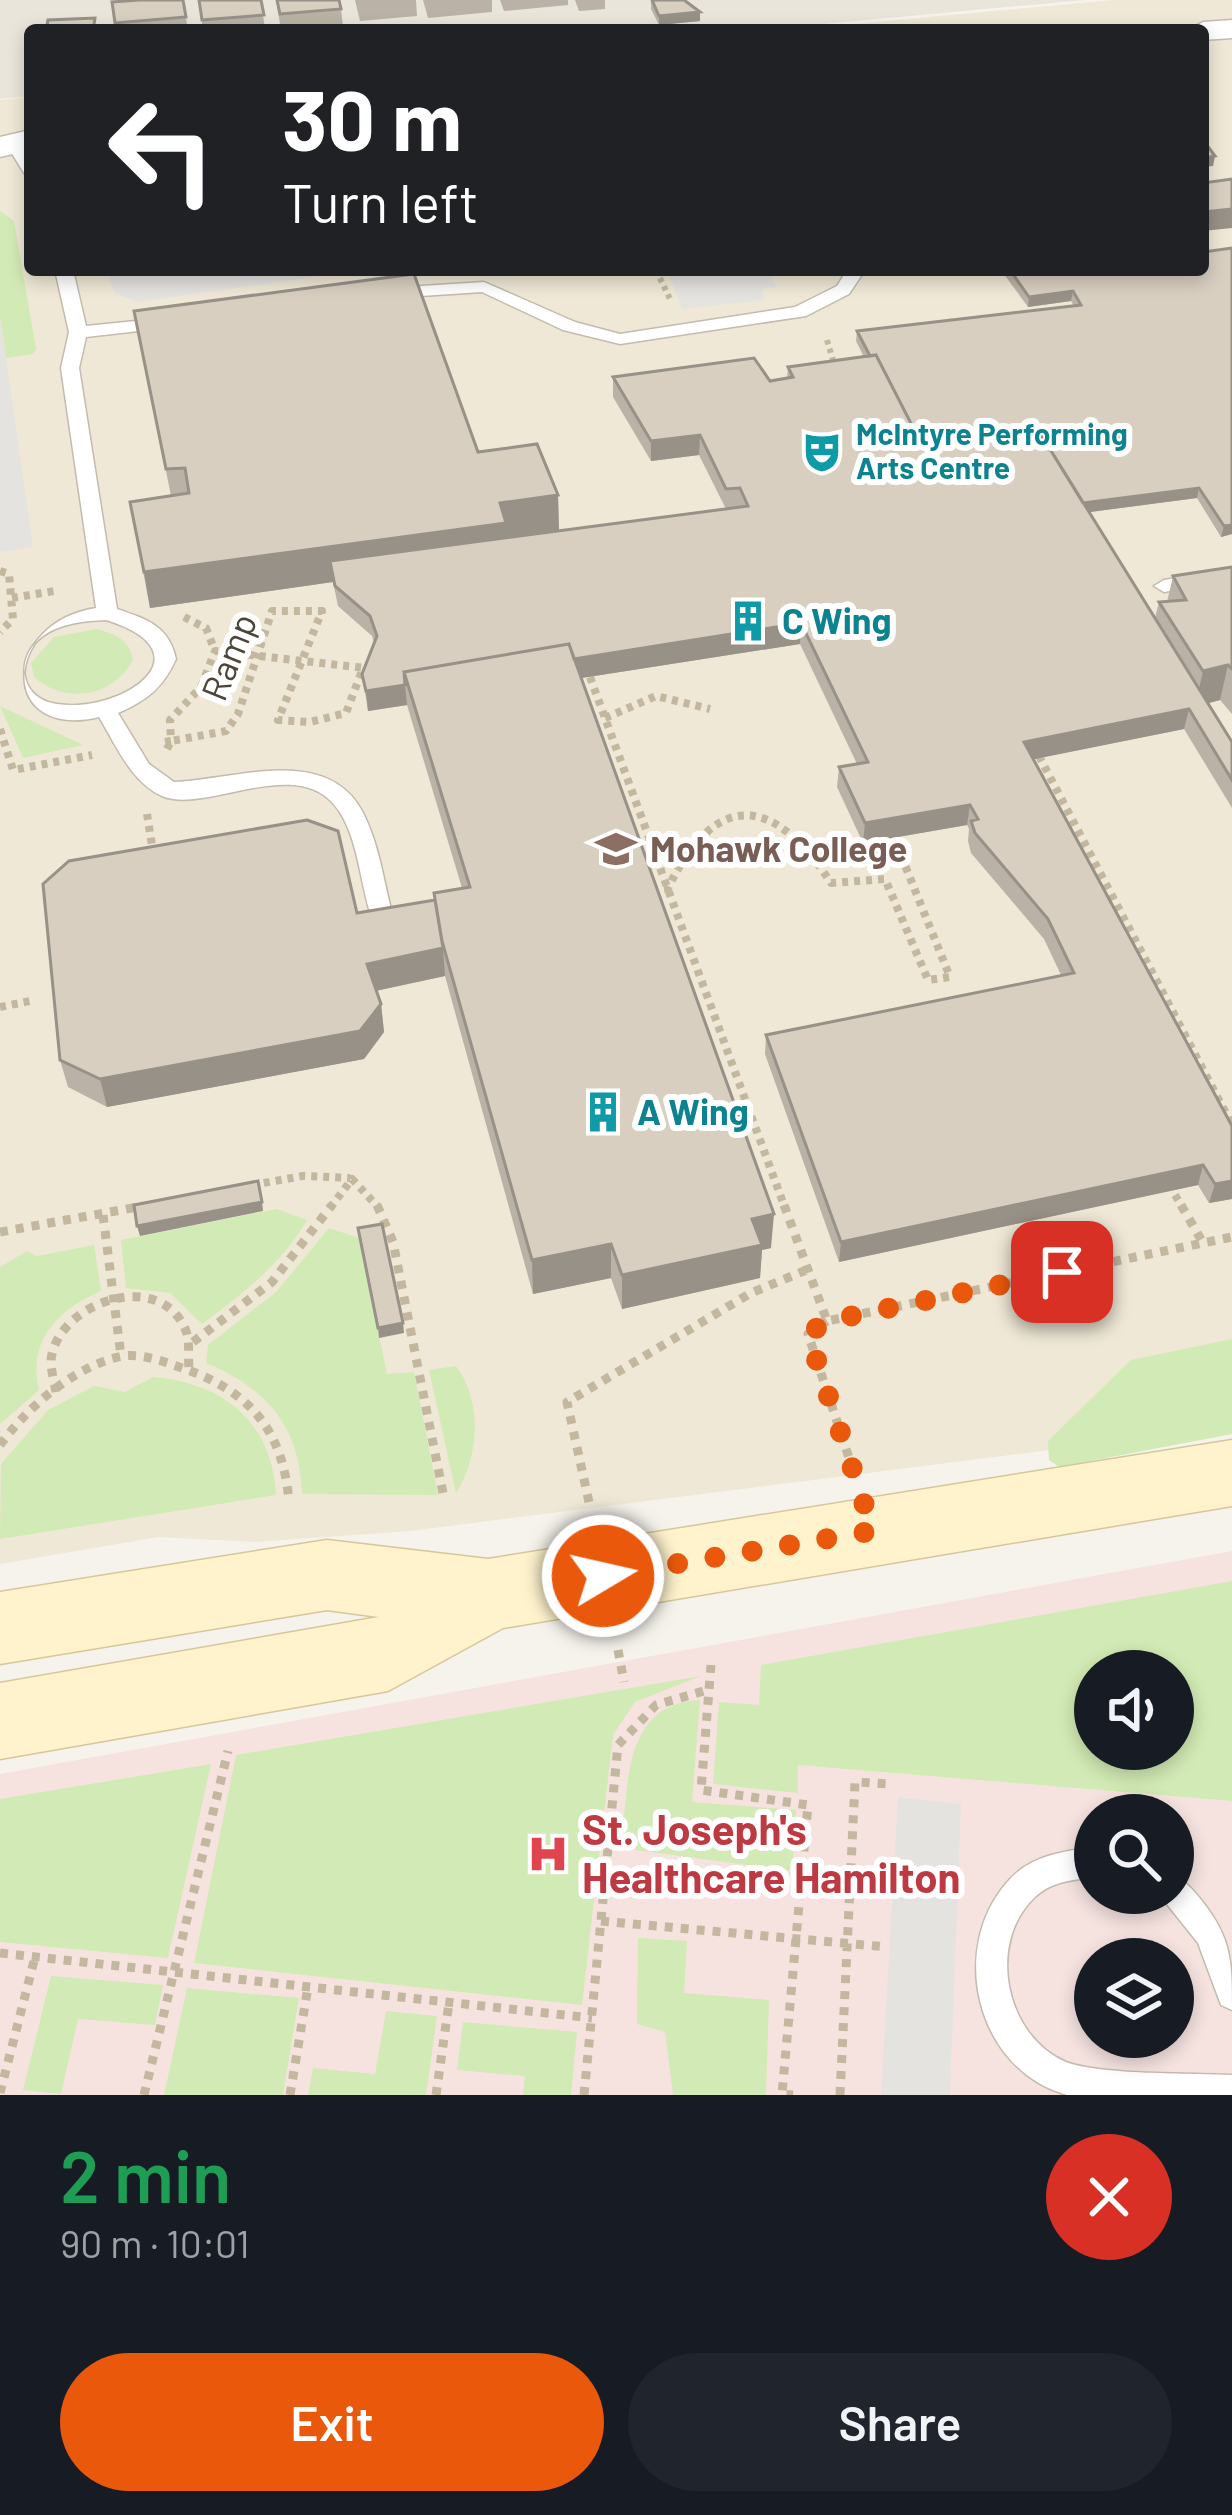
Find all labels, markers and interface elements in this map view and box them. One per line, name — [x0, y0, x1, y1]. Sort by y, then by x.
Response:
text: 30 m — [282, 67, 462, 168]
icon: left — [84, 72, 240, 228]
text: Turn left — [282, 169, 479, 234]
place label: McIntyre Performing Arts Centre — [856, 415, 1128, 485]
theatre icon: McIntyre Performing Arts Centre — [799, 429, 845, 475]
building icon: C Wing — [725, 598, 771, 644]
place label: C Wing — [782, 598, 892, 641]
street label: Ramp — [191, 607, 264, 706]
school or university icon: Mohawk College — [593, 826, 639, 872]
place label: Mohawk College — [650, 826, 907, 869]
building icon: A Wing — [580, 1089, 626, 1135]
place label: A Wing — [637, 1089, 749, 1132]
pin — [1011, 1221, 1113, 1323]
icon: arrive — [1029, 1239, 1095, 1305]
position arrow — [540, 1513, 666, 1639]
map controls — [1074, 1650, 1194, 2058]
button: sound — [1074, 1650, 1194, 1770]
button: search — [1074, 1794, 1194, 1914]
place label: St. Joseph's Healthcare Hamilton — [582, 1803, 961, 1901]
hospital icon: St. Joseph's Healthcare Hamilton — [525, 1831, 571, 1877]
button: layers — [1074, 1938, 1194, 2058]
text: 2 min — [60, 2131, 231, 2217]
button: close — [1046, 2134, 1172, 2260]
text: 90 m · 10:01 — [60, 2219, 250, 2266]
button: Exit — [60, 2353, 604, 2491]
button: Share — [628, 2353, 1172, 2491]

